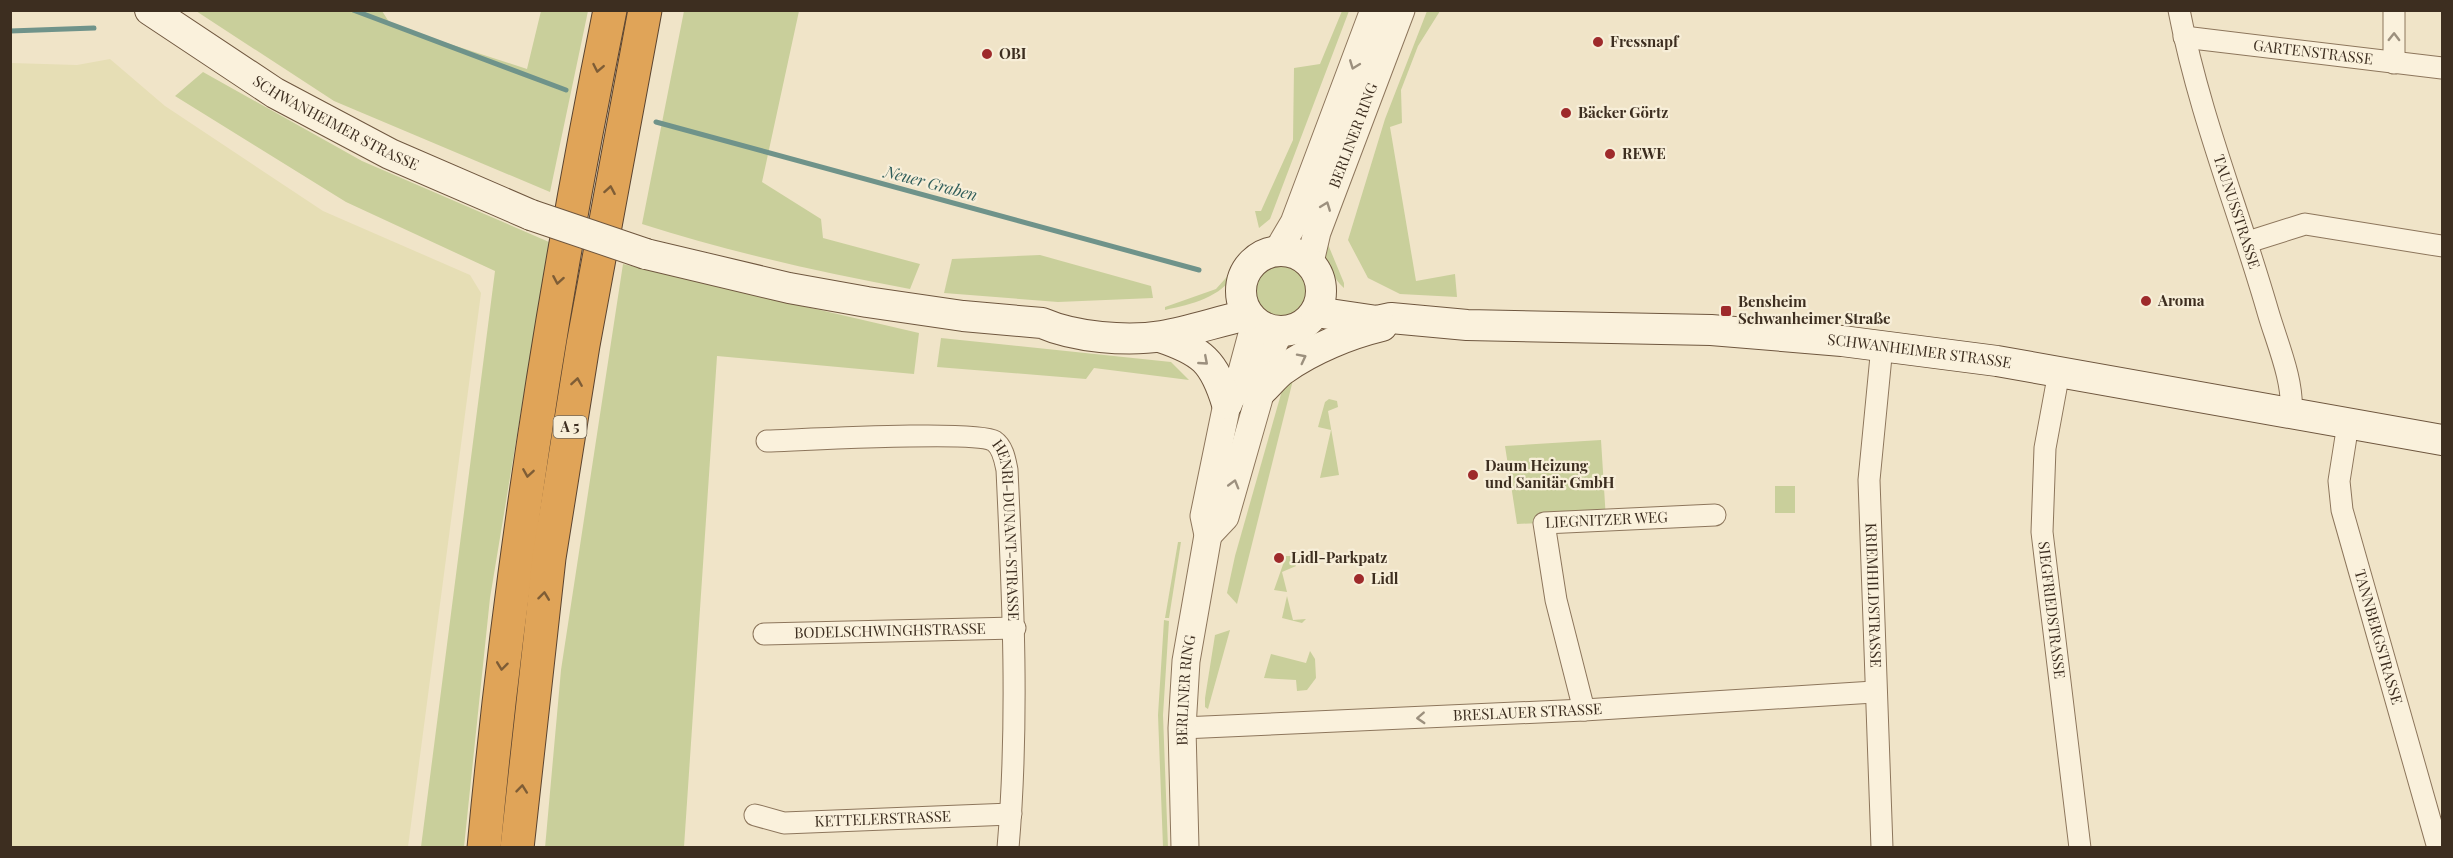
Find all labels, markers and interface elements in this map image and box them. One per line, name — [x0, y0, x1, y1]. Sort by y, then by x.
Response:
place label: Fressnapf — [1610, 31, 1680, 51]
one-way arrow — [2388, 32, 2400, 41]
street label: GARTENSTRASSE — [2252, 34, 2374, 69]
marker: Fressnapf — [1591, 35, 1605, 49]
place label: OBI — [999, 43, 1027, 63]
marker: OBI — [980, 47, 994, 61]
one-way arrow — [1348, 59, 1361, 70]
one-way arrow — [592, 63, 605, 73]
street label: SCHWANHEIMER STRASSE — [249, 70, 422, 174]
street label: BERLINER RING — [1324, 79, 1382, 191]
place label: Bäcker Görtz — [1578, 102, 1668, 122]
marker: Bäcker Görtz — [1559, 106, 1573, 120]
place label: REWE — [1622, 143, 1666, 163]
marker: REWE — [1603, 147, 1617, 161]
street label: TAUNUSSTRASSE — [2209, 152, 2265, 271]
water label: Neuer Graben — [880, 160, 980, 205]
one-way arrow — [603, 185, 616, 195]
one-way arrow — [1319, 201, 1332, 212]
one-way arrow — [552, 275, 565, 285]
place label: Aroma — [2157, 290, 2205, 310]
place label: Bensheim Schwanheimer Straße — [1738, 291, 1891, 328]
marker: Aroma — [2139, 294, 2153, 308]
marker: Bensheim Schwanheimer Straße — [1719, 304, 1733, 318]
street label: SCHWANHEIMER STRASSE — [1827, 329, 2013, 372]
one-way arrow — [1197, 354, 1208, 365]
one-way arrow — [1296, 354, 1307, 365]
one-way arrow — [570, 377, 582, 387]
road number: A 5 — [554, 416, 586, 438]
street label: HENRI-DUNANT-STRASSE — [988, 435, 1024, 621]
place label: Daum Heizung und Sanitär GmbH — [1485, 455, 1615, 492]
one-way arrow — [522, 468, 534, 477]
marker: Daum Heizung und Sanitär GmbH — [1466, 468, 1480, 482]
one-way arrow — [1227, 479, 1239, 490]
street label: LIEGNITZER WEG — [1545, 506, 1669, 532]
street label: KRIEMHILDSTRASSE — [1862, 522, 1887, 668]
street label: SIEGFRIEDSTRASSE — [2034, 540, 2071, 680]
place label: Lidl-Parkpatz — [1291, 547, 1387, 567]
marker: Lidl-Parkpatz — [1272, 551, 1286, 565]
street label: TANNBERGSTRASSE — [2350, 567, 2408, 707]
place label: Lidl — [1371, 568, 1399, 588]
marker: Lidl — [1352, 572, 1366, 586]
one-way arrow — [537, 591, 550, 600]
street label: BODELSCHWINGHSTRASSE — [794, 618, 986, 642]
street label: BERLINER RING — [1171, 633, 1199, 746]
one-way arrow — [496, 661, 509, 671]
street label: BRESLAUER STRASSE — [1453, 698, 1603, 725]
one-way arrow — [1416, 711, 1425, 724]
one-way arrow — [515, 785, 528, 794]
street label: KETTELERSTRASSE — [814, 805, 951, 831]

